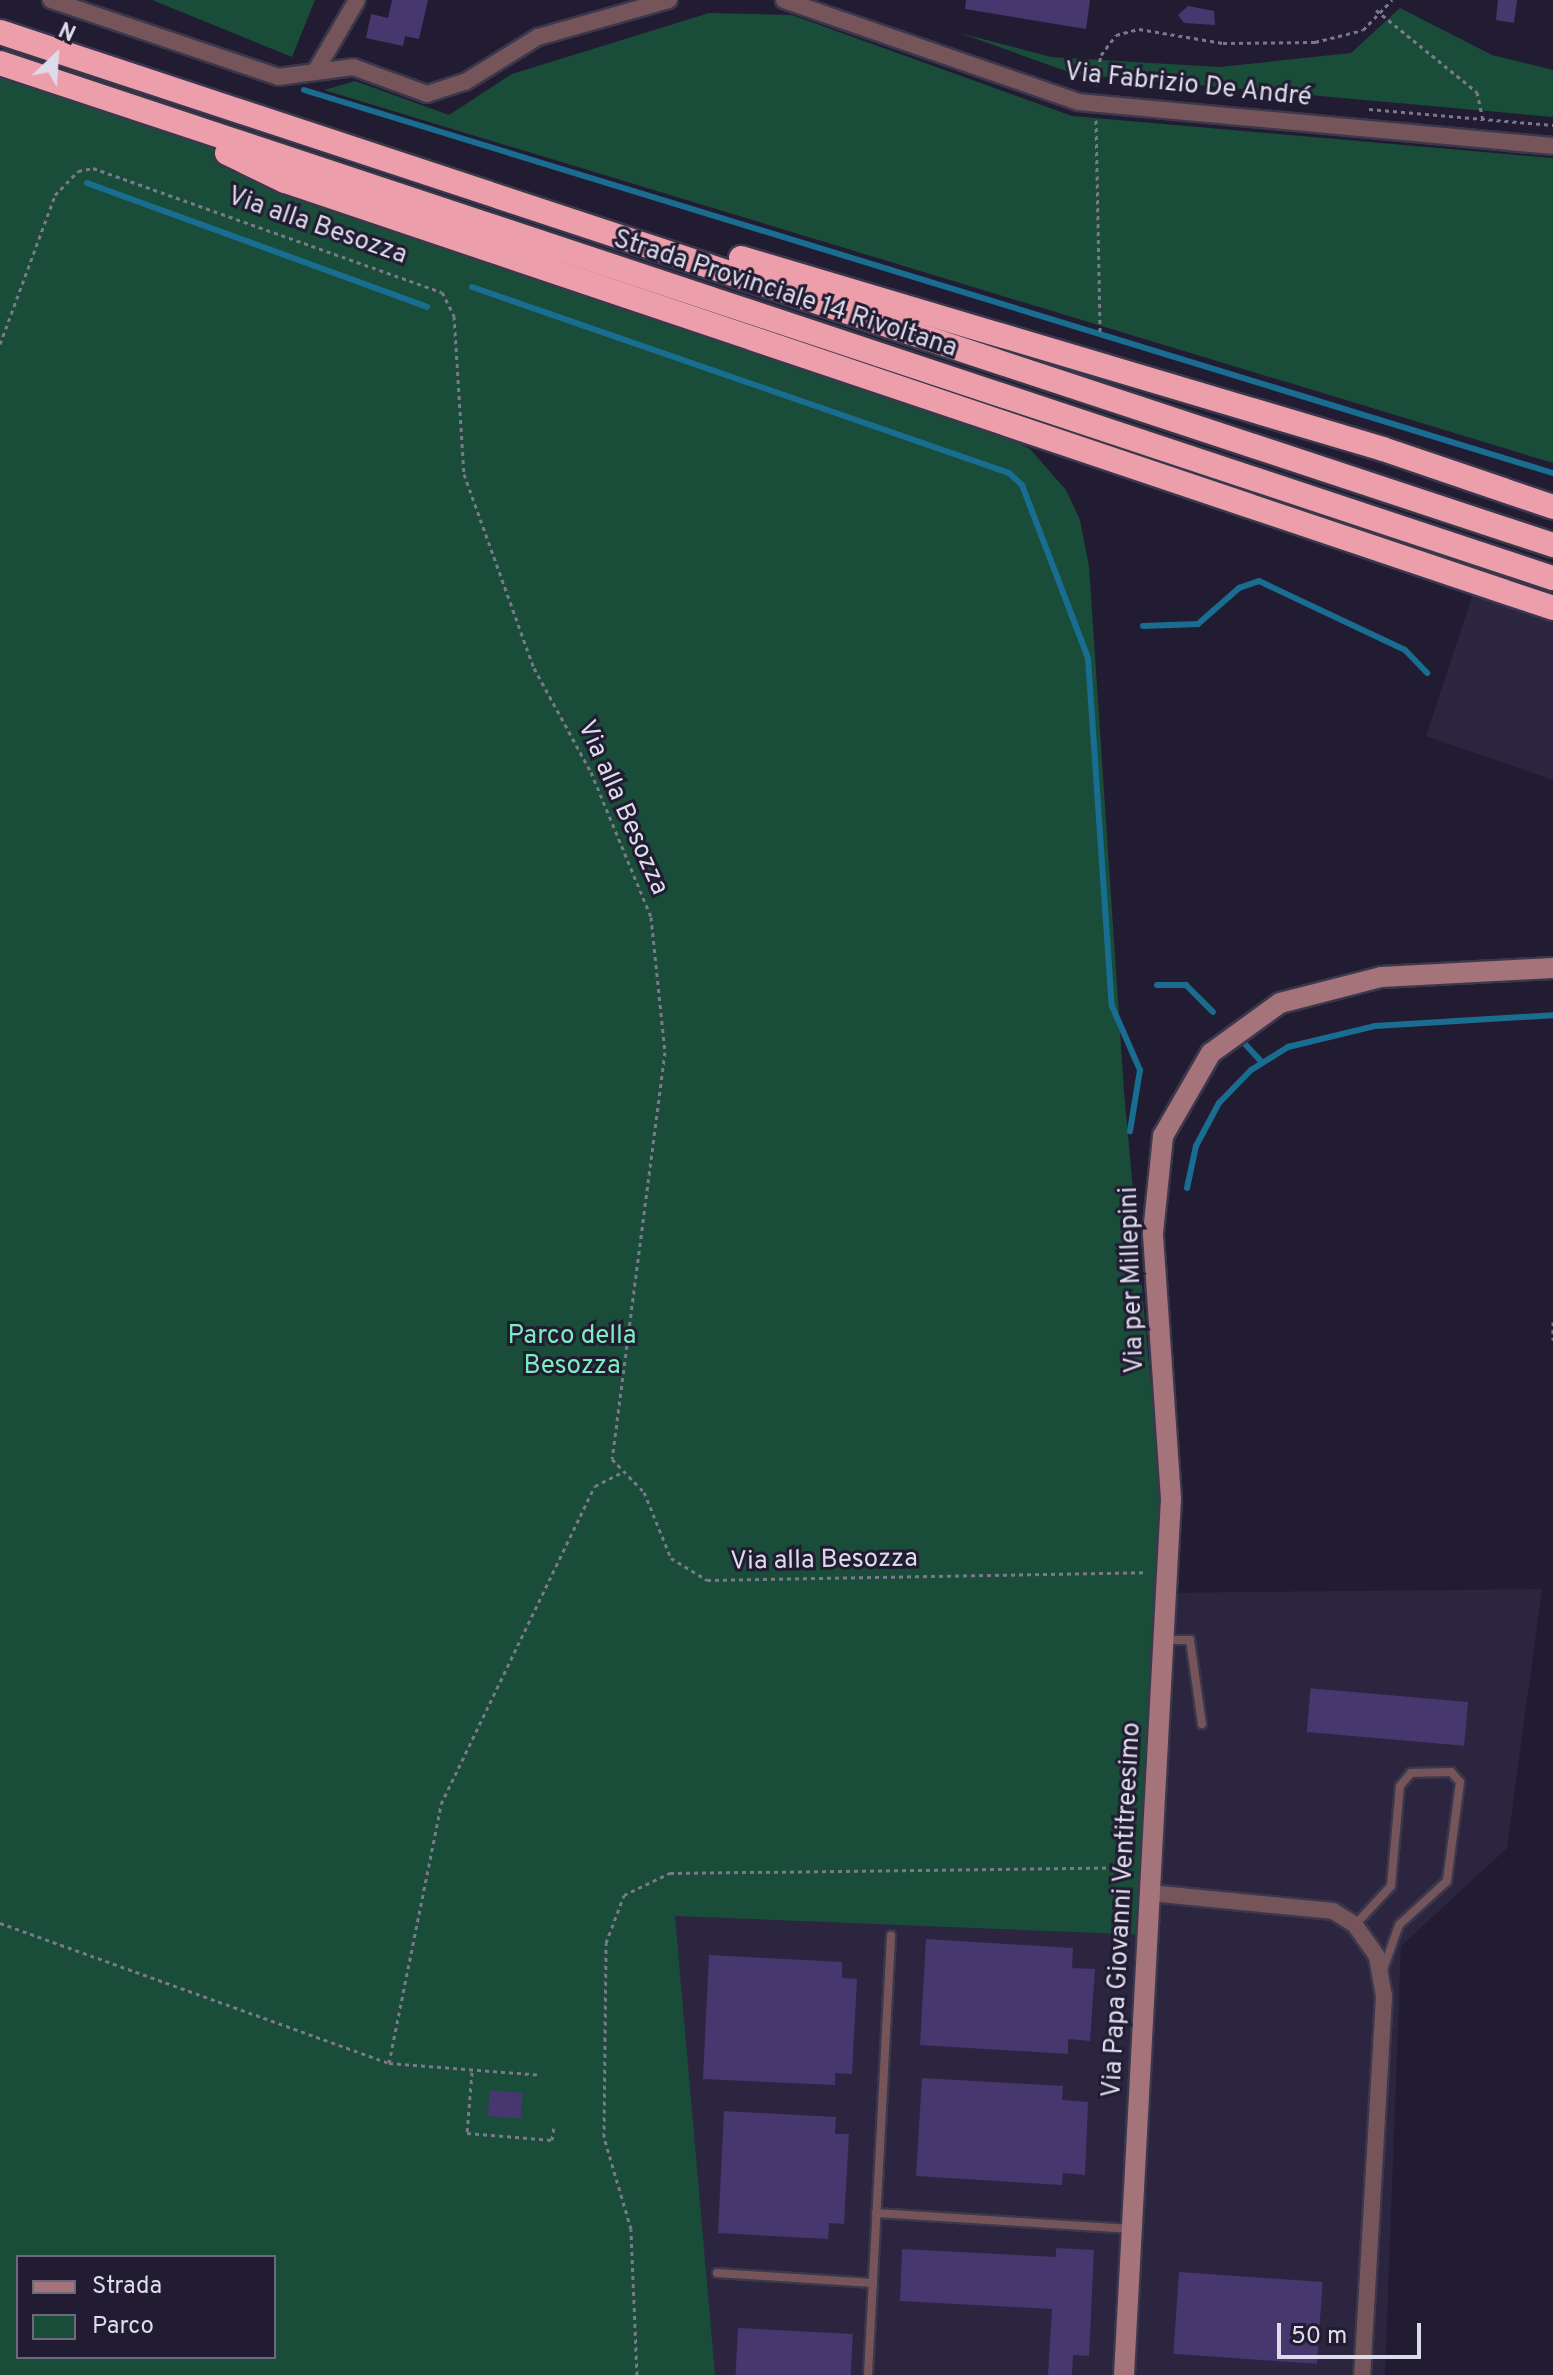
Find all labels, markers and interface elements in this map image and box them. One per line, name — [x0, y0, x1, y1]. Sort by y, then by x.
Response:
north arrow — [16, 16, 96, 96]
text: N — [53, 18, 79, 49]
street label: Via Fabrizio De André — [1062, 57, 1314, 115]
street label: Via alla Besozza — [223, 182, 411, 272]
street label: Strada Provinciale 14 Rivoltana — [609, 225, 961, 365]
street label: Via alla Besozza — [570, 716, 674, 900]
street label: Via per Millepini — [1114, 1186, 1152, 1374]
park label: Parco della Besozza — [507, 1321, 637, 1382]
street label: Via alla Besozza — [730, 1544, 918, 1578]
street label: Via Papa Giovanni Ventitreesimo — [1098, 1721, 1148, 2099]
legend — [16, 2255, 276, 2359]
text: Strada — [92, 2272, 162, 2302]
scale bar — [1281, 2307, 1425, 2357]
text: Parco — [92, 2312, 154, 2342]
text: 50 m — [1291, 2322, 1347, 2352]

